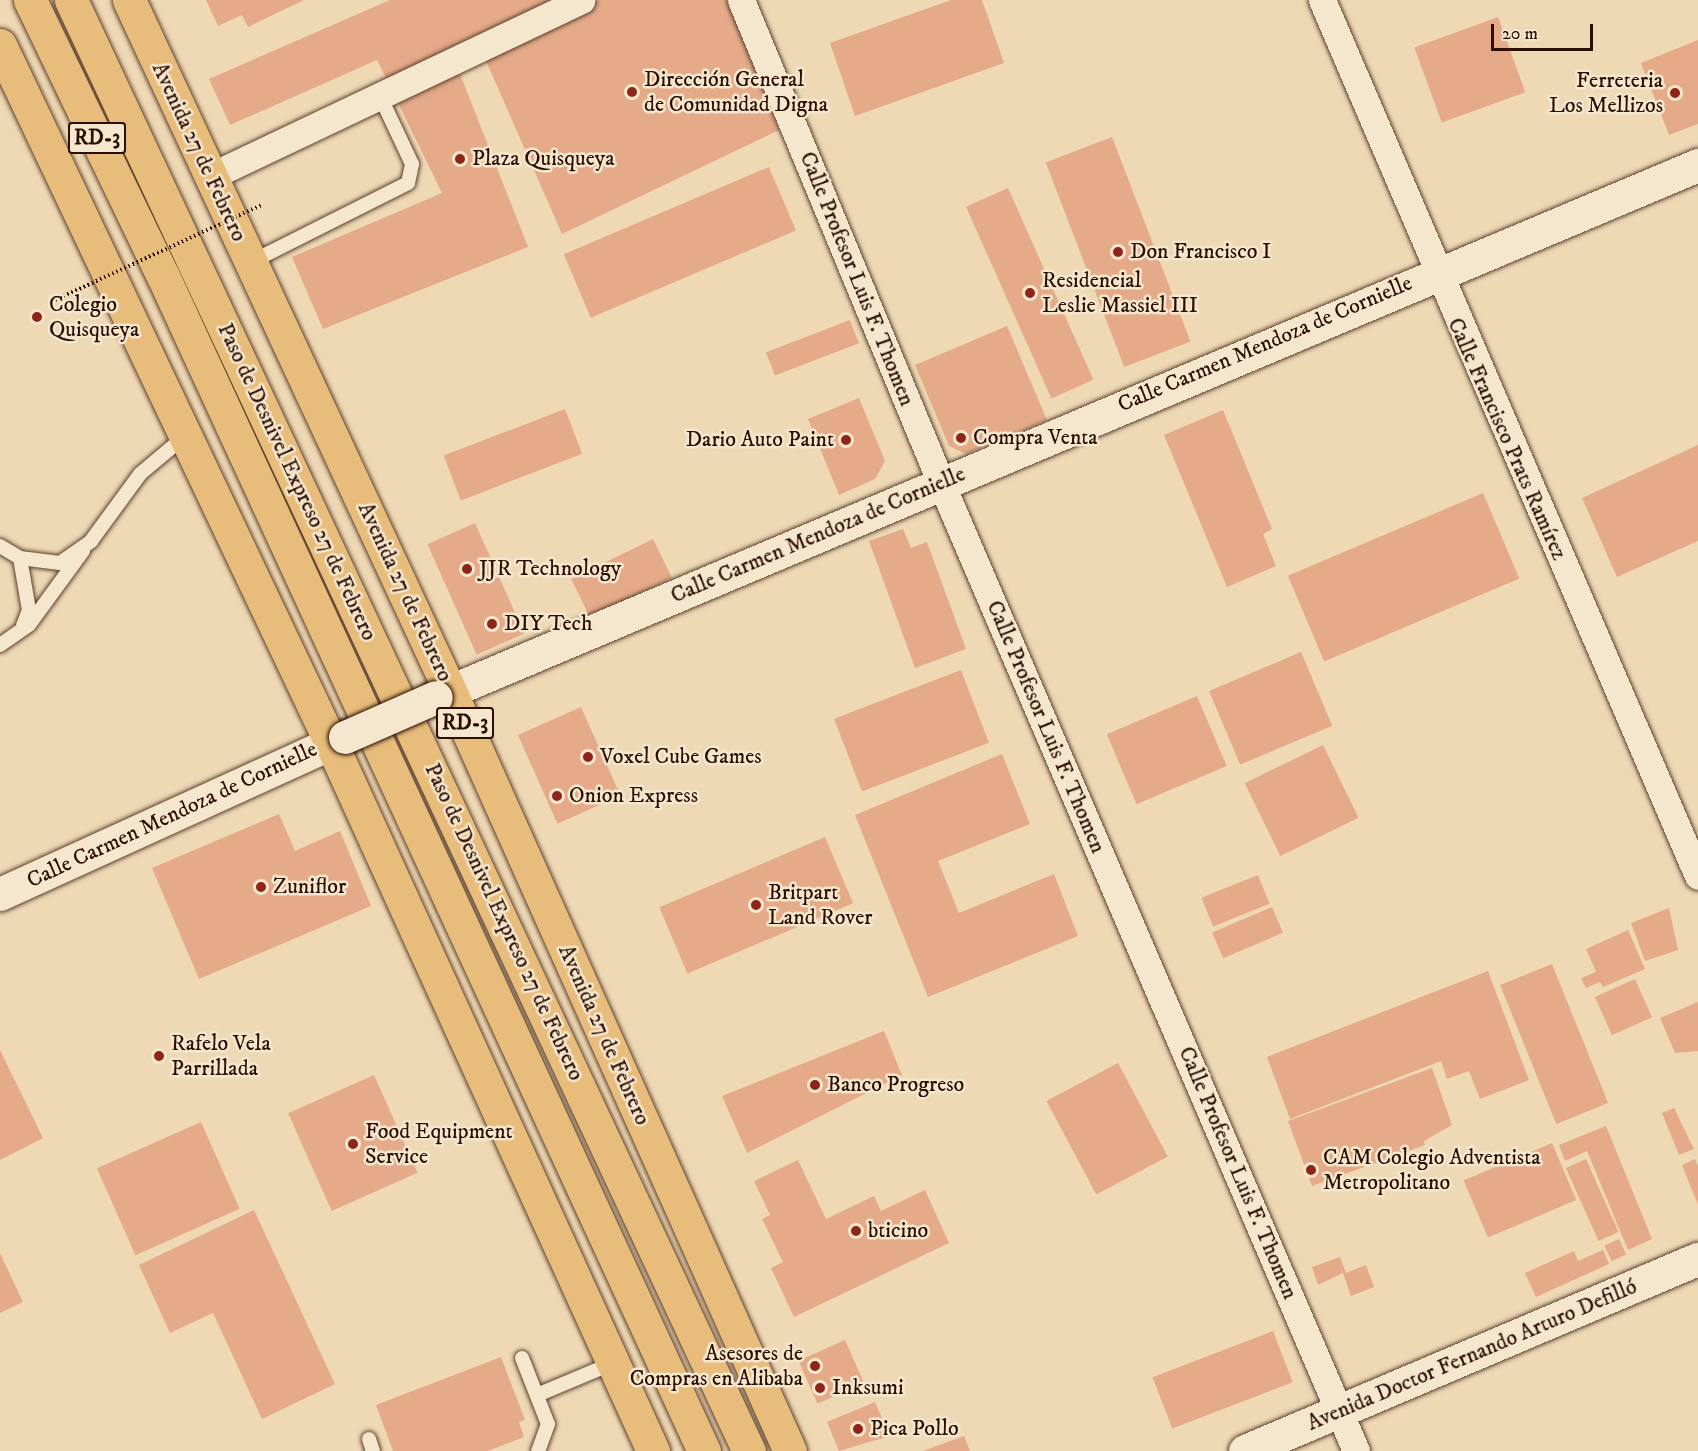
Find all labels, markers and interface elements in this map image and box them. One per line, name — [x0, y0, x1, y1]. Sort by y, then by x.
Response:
scale bar — [1494, 12, 1596, 50]
text: 20 m — [1502, 23, 1538, 45]
street label: Avenida 27 de Febrero — [146, 58, 252, 246]
place label: Dirección General de Comunidad Digna — [644, 66, 828, 118]
place label: Ferreteria Los Mellizos — [1549, 67, 1663, 118]
marker: Dirección General de Comunidad Digna — [625, 85, 639, 99]
marker: Ferreteria Los Mellizos — [1668, 86, 1682, 100]
road number: RD-3 — [67, 120, 127, 156]
place label: Plaza Quisqueya — [472, 146, 615, 172]
street label: Calle Profesor Luis F. Thomen — [794, 148, 920, 410]
marker: Plaza Quisqueya — [453, 152, 467, 166]
place label: Don Francisco I — [1130, 239, 1271, 265]
marker: Don Francisco I — [1111, 245, 1125, 259]
place label: Residencial Leslie Massiel III — [1042, 267, 1198, 318]
street label: Calle Carmen Mendoza de Cornielle — [1114, 270, 1416, 418]
marker: Residencial Leslie Massiel III — [1023, 286, 1037, 300]
place label: Colegio Quisqueya — [49, 291, 139, 342]
marker: Colegio Quisqueya — [30, 310, 44, 324]
street label: Calle Francisco Prats Ramírez — [1442, 314, 1572, 564]
street label: Paso de Desnivel Expreso 27 de Febrero — [212, 319, 382, 645]
place label: Compra Venta — [973, 425, 1098, 451]
place label: Dario Auto Paint — [686, 427, 834, 453]
marker: Compra Venta — [954, 431, 968, 445]
marker: Dario Auto Paint — [839, 433, 853, 447]
street label: Calle Carmen Mendoza de Cornielle — [667, 461, 969, 609]
street label: Avenida 27 de Febrero — [352, 498, 458, 686]
place label: JJR Technology — [479, 556, 621, 582]
marker: JJR Technology — [460, 562, 474, 576]
street label: Calle Profesor Luis F. Thomen — [981, 597, 1111, 857]
place label: DIY Tech — [504, 611, 593, 637]
marker: DIY Tech — [485, 617, 499, 631]
road number: RD-3 — [435, 705, 495, 741]
street label: Calle Carmen Mendoza de Cornielle — [23, 736, 321, 894]
place label: Voxel Cube Games — [600, 744, 762, 770]
marker: Voxel Cube Games — [581, 750, 595, 764]
street label: Paso de Desnivel Expreso 27 de Febrero — [419, 759, 589, 1085]
place label: Onion Express — [569, 783, 698, 809]
marker: Onion Express — [550, 789, 564, 803]
place label: Zuniflor — [273, 874, 346, 900]
place label: Britpart Land Rover — [768, 879, 872, 930]
marker: Zuniflor — [254, 880, 268, 894]
marker: Britpart Land Rover — [749, 898, 763, 912]
street label: Avenida 27 de Febrero — [552, 941, 656, 1129]
place label: Rafelo Vela Parrillada — [171, 1030, 271, 1082]
street label: Calle Profesor Luis F. Thomen — [1173, 1043, 1303, 1303]
marker: Rafelo Vela Parrillada — [152, 1049, 166, 1063]
place label: Banco Progreso — [827, 1072, 964, 1098]
marker: Banco Progreso — [808, 1078, 822, 1092]
place label: Food Equipment Service — [365, 1118, 513, 1170]
marker: Food Equipment Service — [346, 1137, 360, 1151]
place label: CAM Colegio Adventista Metropolitano — [1323, 1144, 1541, 1196]
marker: CAM Colegio Adventista Metropolitano — [1304, 1163, 1318, 1177]
place label: bticino — [868, 1218, 928, 1244]
marker: bticino — [849, 1224, 863, 1238]
street label: Avenida Doctor Fernando Arturo Defilló — [1303, 1273, 1641, 1437]
place label: Asesores de Compras en Alibaba — [630, 1340, 803, 1392]
marker: Asesores de Compras en Alibaba — [808, 1359, 822, 1373]
place label: Inksumi — [832, 1375, 904, 1401]
marker: Inksumi — [813, 1381, 827, 1395]
place label: Pica Pollo — [870, 1416, 959, 1442]
marker: Pica Pollo — [851, 1422, 865, 1436]

